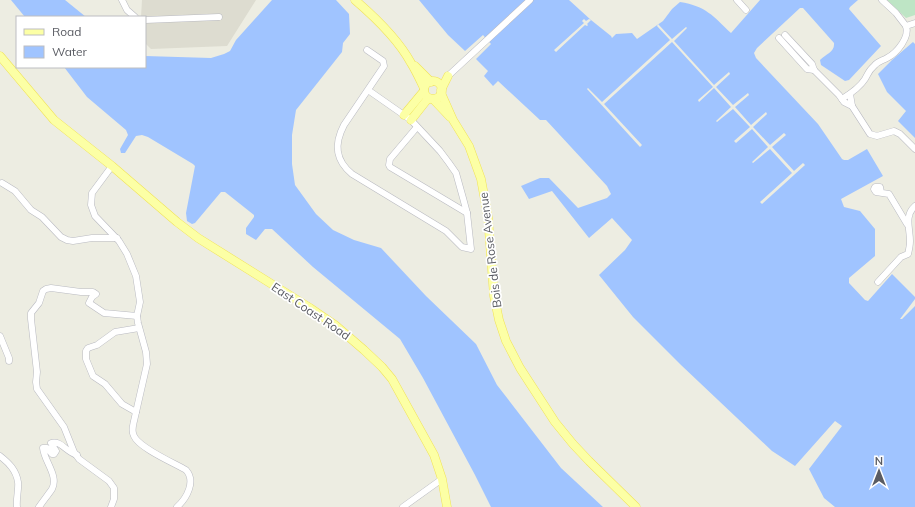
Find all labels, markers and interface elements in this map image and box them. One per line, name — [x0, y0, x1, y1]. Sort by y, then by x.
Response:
legend — [16, 16, 146, 68]
text: Road — [52, 24, 81, 39]
text: Water — [52, 44, 88, 59]
street label: Bois de Rose Avenue — [475, 191, 505, 309]
street label: East Coast Road — [269, 279, 353, 343]
north arrow — [859, 451, 899, 491]
text: N — [875, 454, 883, 468]

